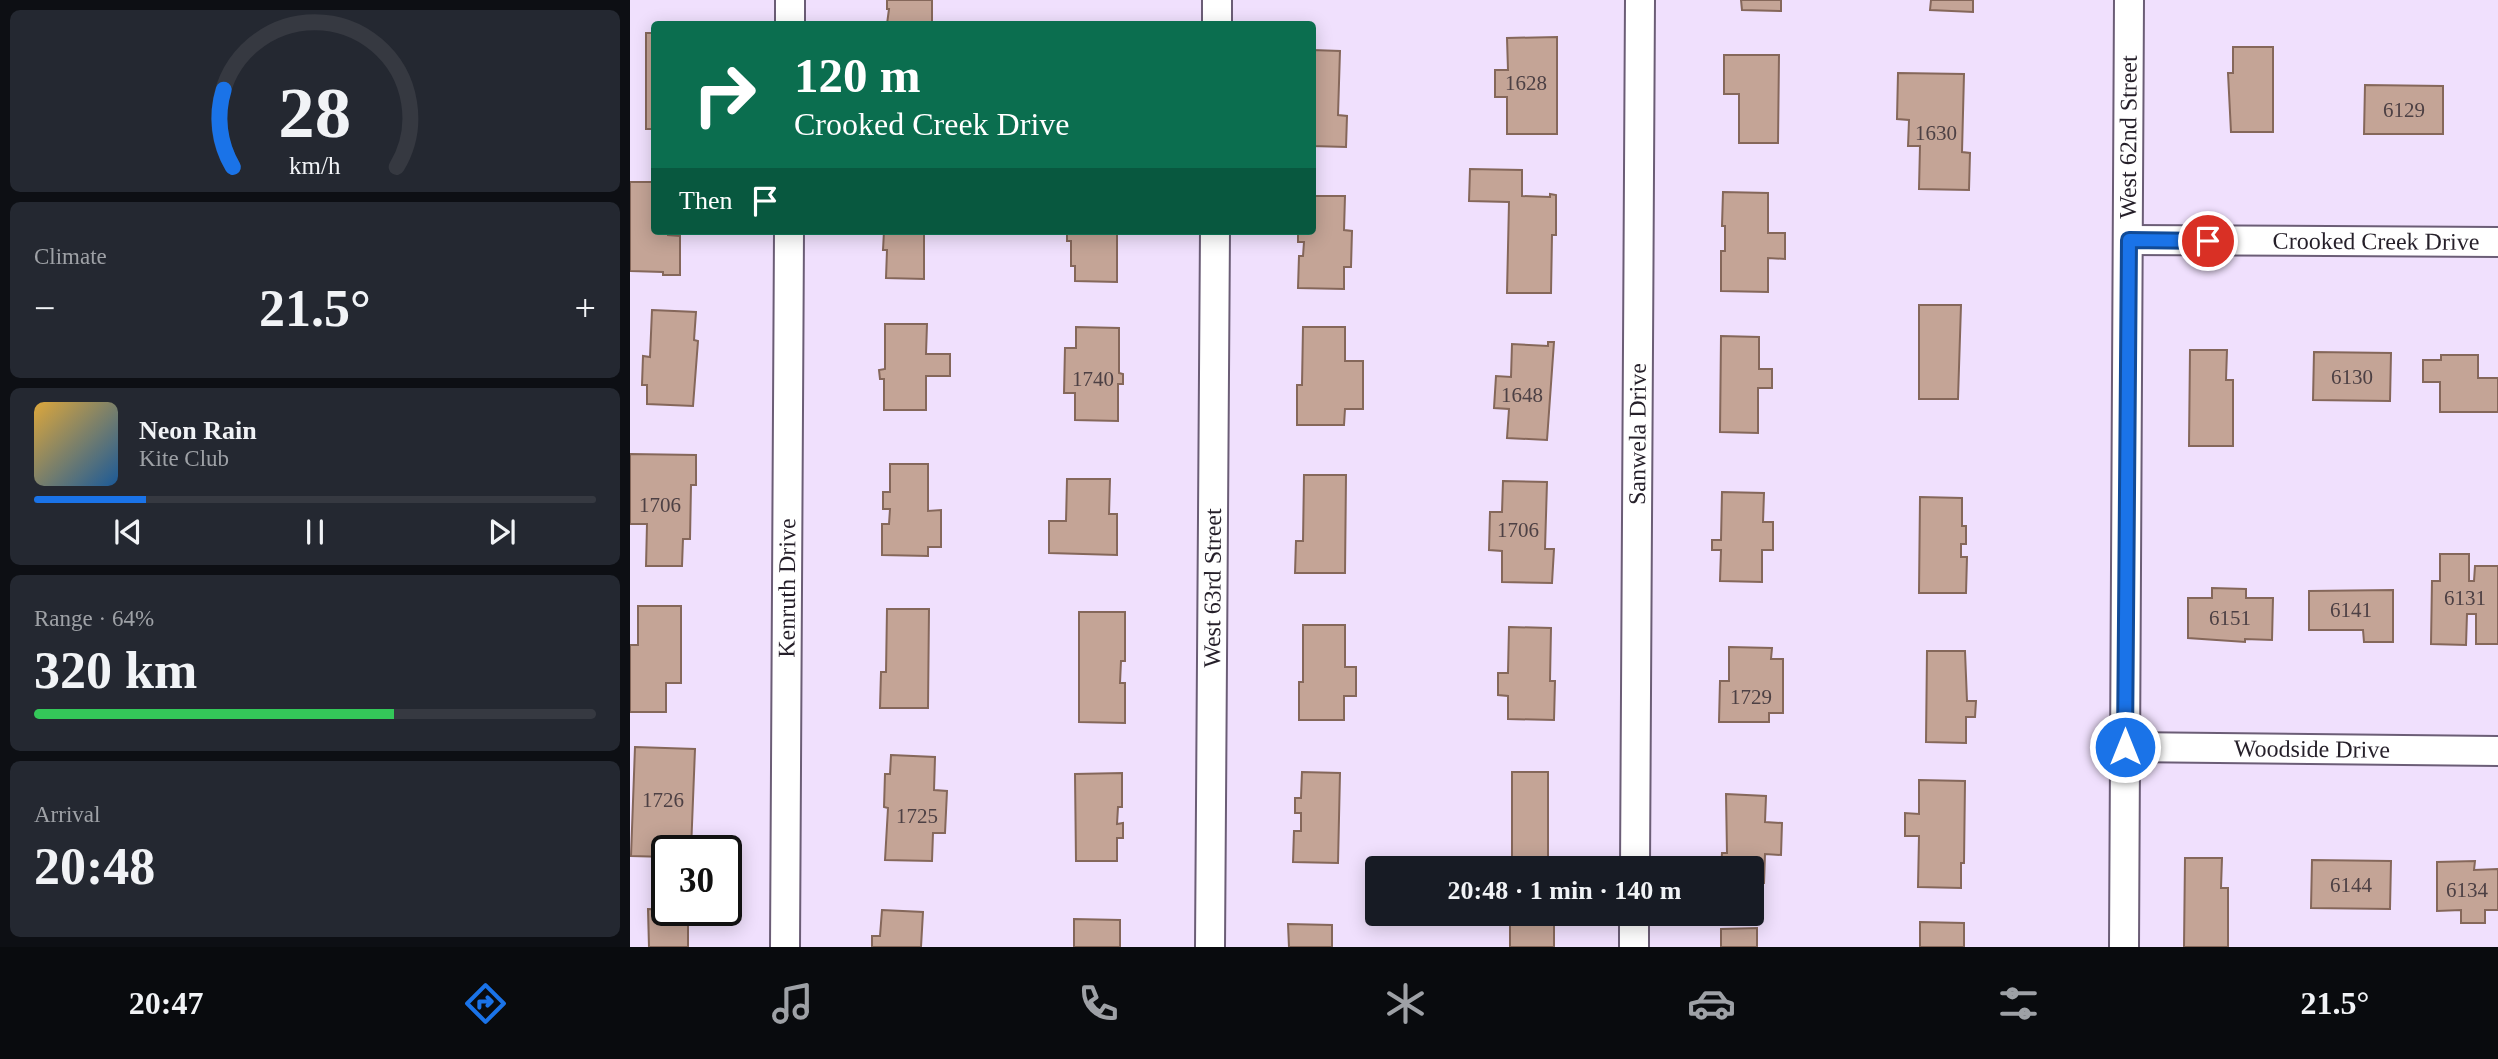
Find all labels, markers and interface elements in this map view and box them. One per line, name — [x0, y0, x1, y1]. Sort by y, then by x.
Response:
text: 120 m — [794, 48, 921, 103]
icon: right — [679, 49, 770, 140]
street label: West 62nd Street — [2115, 55, 2142, 219]
house number: 1628 — [1505, 71, 1547, 95]
text: 28 — [279, 72, 351, 153]
house number: 6129 — [2383, 98, 2425, 122]
text: Crooked Creek Drive — [794, 106, 1069, 142]
house number: 1630 — [1915, 121, 1957, 145]
text: km/h — [289, 152, 341, 179]
icon: arrive — [746, 182, 784, 220]
text: Then — [679, 186, 732, 215]
pin — [2178, 211, 2238, 271]
icon: arrive — [2189, 222, 2227, 260]
street label: Crooked Creek Drive — [2273, 228, 2479, 255]
text: Climate — [34, 244, 107, 269]
text: 21.5° — [259, 280, 371, 337]
text: − — [34, 287, 55, 329]
text: + — [575, 287, 596, 329]
street label: Sanwela Drive — [1624, 363, 1651, 505]
house number: 6130 — [2331, 365, 2373, 389]
house number: 1740 — [1072, 367, 1114, 391]
house number: 1648 — [1501, 383, 1543, 407]
text: Neon Rain — [139, 416, 257, 445]
text: Kite Club — [139, 446, 229, 471]
house number: 1706 — [639, 493, 681, 517]
street label: West 63rd Street — [1199, 508, 1226, 668]
icon: previous — [109, 513, 147, 551]
icon: pause — [296, 513, 334, 551]
icon: next — [483, 513, 521, 551]
street label: Kenruth Drive — [774, 518, 800, 658]
house number: 1706 — [1497, 518, 1539, 542]
house number: 6131 — [2444, 586, 2486, 610]
house number: 6141 — [2330, 598, 2372, 622]
text: Range · 64% — [34, 606, 154, 631]
house number: 6151 — [2209, 606, 2251, 630]
text: 320 km — [34, 642, 197, 699]
house number: 1729 — [1730, 685, 1772, 709]
position arrow — [2088, 710, 2162, 784]
street label: Woodside Drive — [2234, 735, 2390, 763]
house number: 1726 — [642, 788, 684, 812]
text: Arrival — [34, 802, 100, 827]
house number: 1725 — [896, 804, 938, 828]
speed limit sign: 30 — [651, 835, 742, 926]
text: 20:48 — [34, 838, 155, 895]
house number: 6144 — [2330, 873, 2373, 897]
text: 20:48 · 1 min · 140 m — [1448, 876, 1682, 905]
house number: 6134 — [2446, 878, 2489, 902]
icon: directions — [461, 979, 510, 1028]
icon: music — [768, 979, 817, 1028]
icon: phone — [1074, 979, 1123, 1028]
icon: climate — [1381, 979, 1430, 1028]
icon: car — [1687, 979, 1736, 1028]
icon: filters — [1994, 979, 2043, 1028]
text: 20:47 — [129, 985, 203, 1021]
text: 21.5° — [2300, 985, 2369, 1021]

